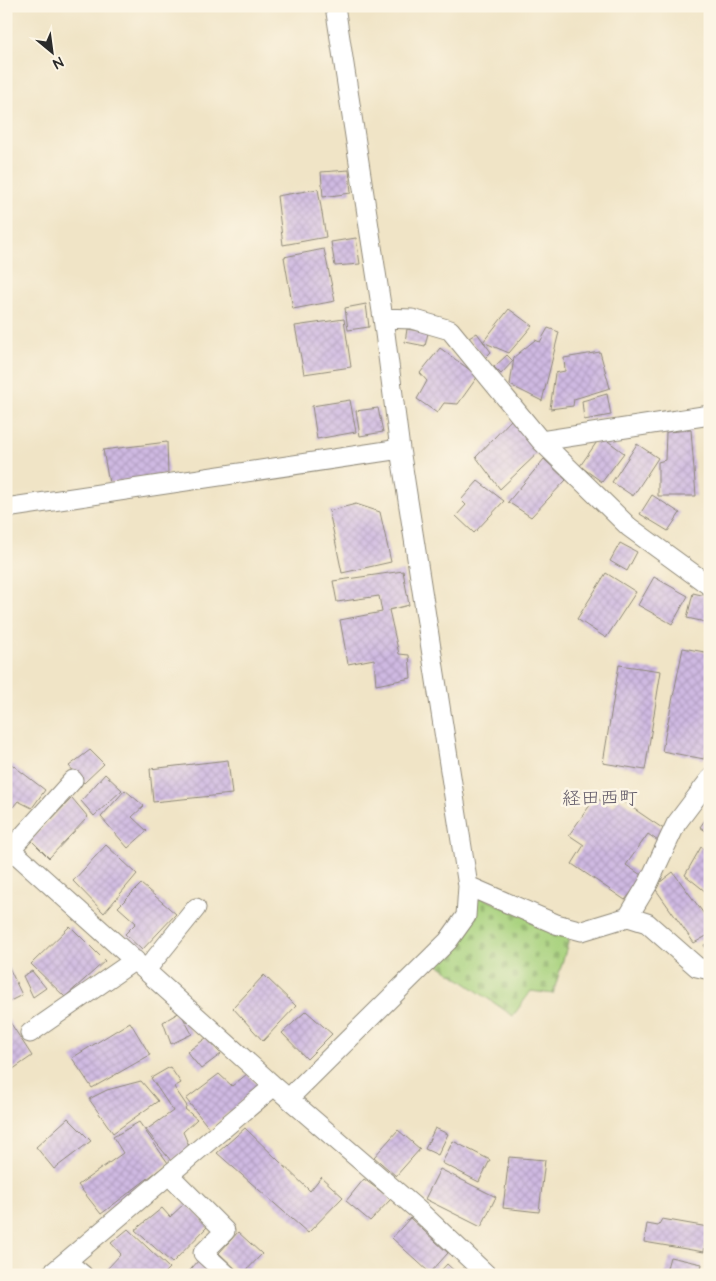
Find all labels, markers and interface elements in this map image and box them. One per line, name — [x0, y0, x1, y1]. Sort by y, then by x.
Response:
north arrow — [28, 28, 78, 78]
text: N — [49, 52, 67, 73]
district label: 経田西町 — [562, 785, 638, 812]

